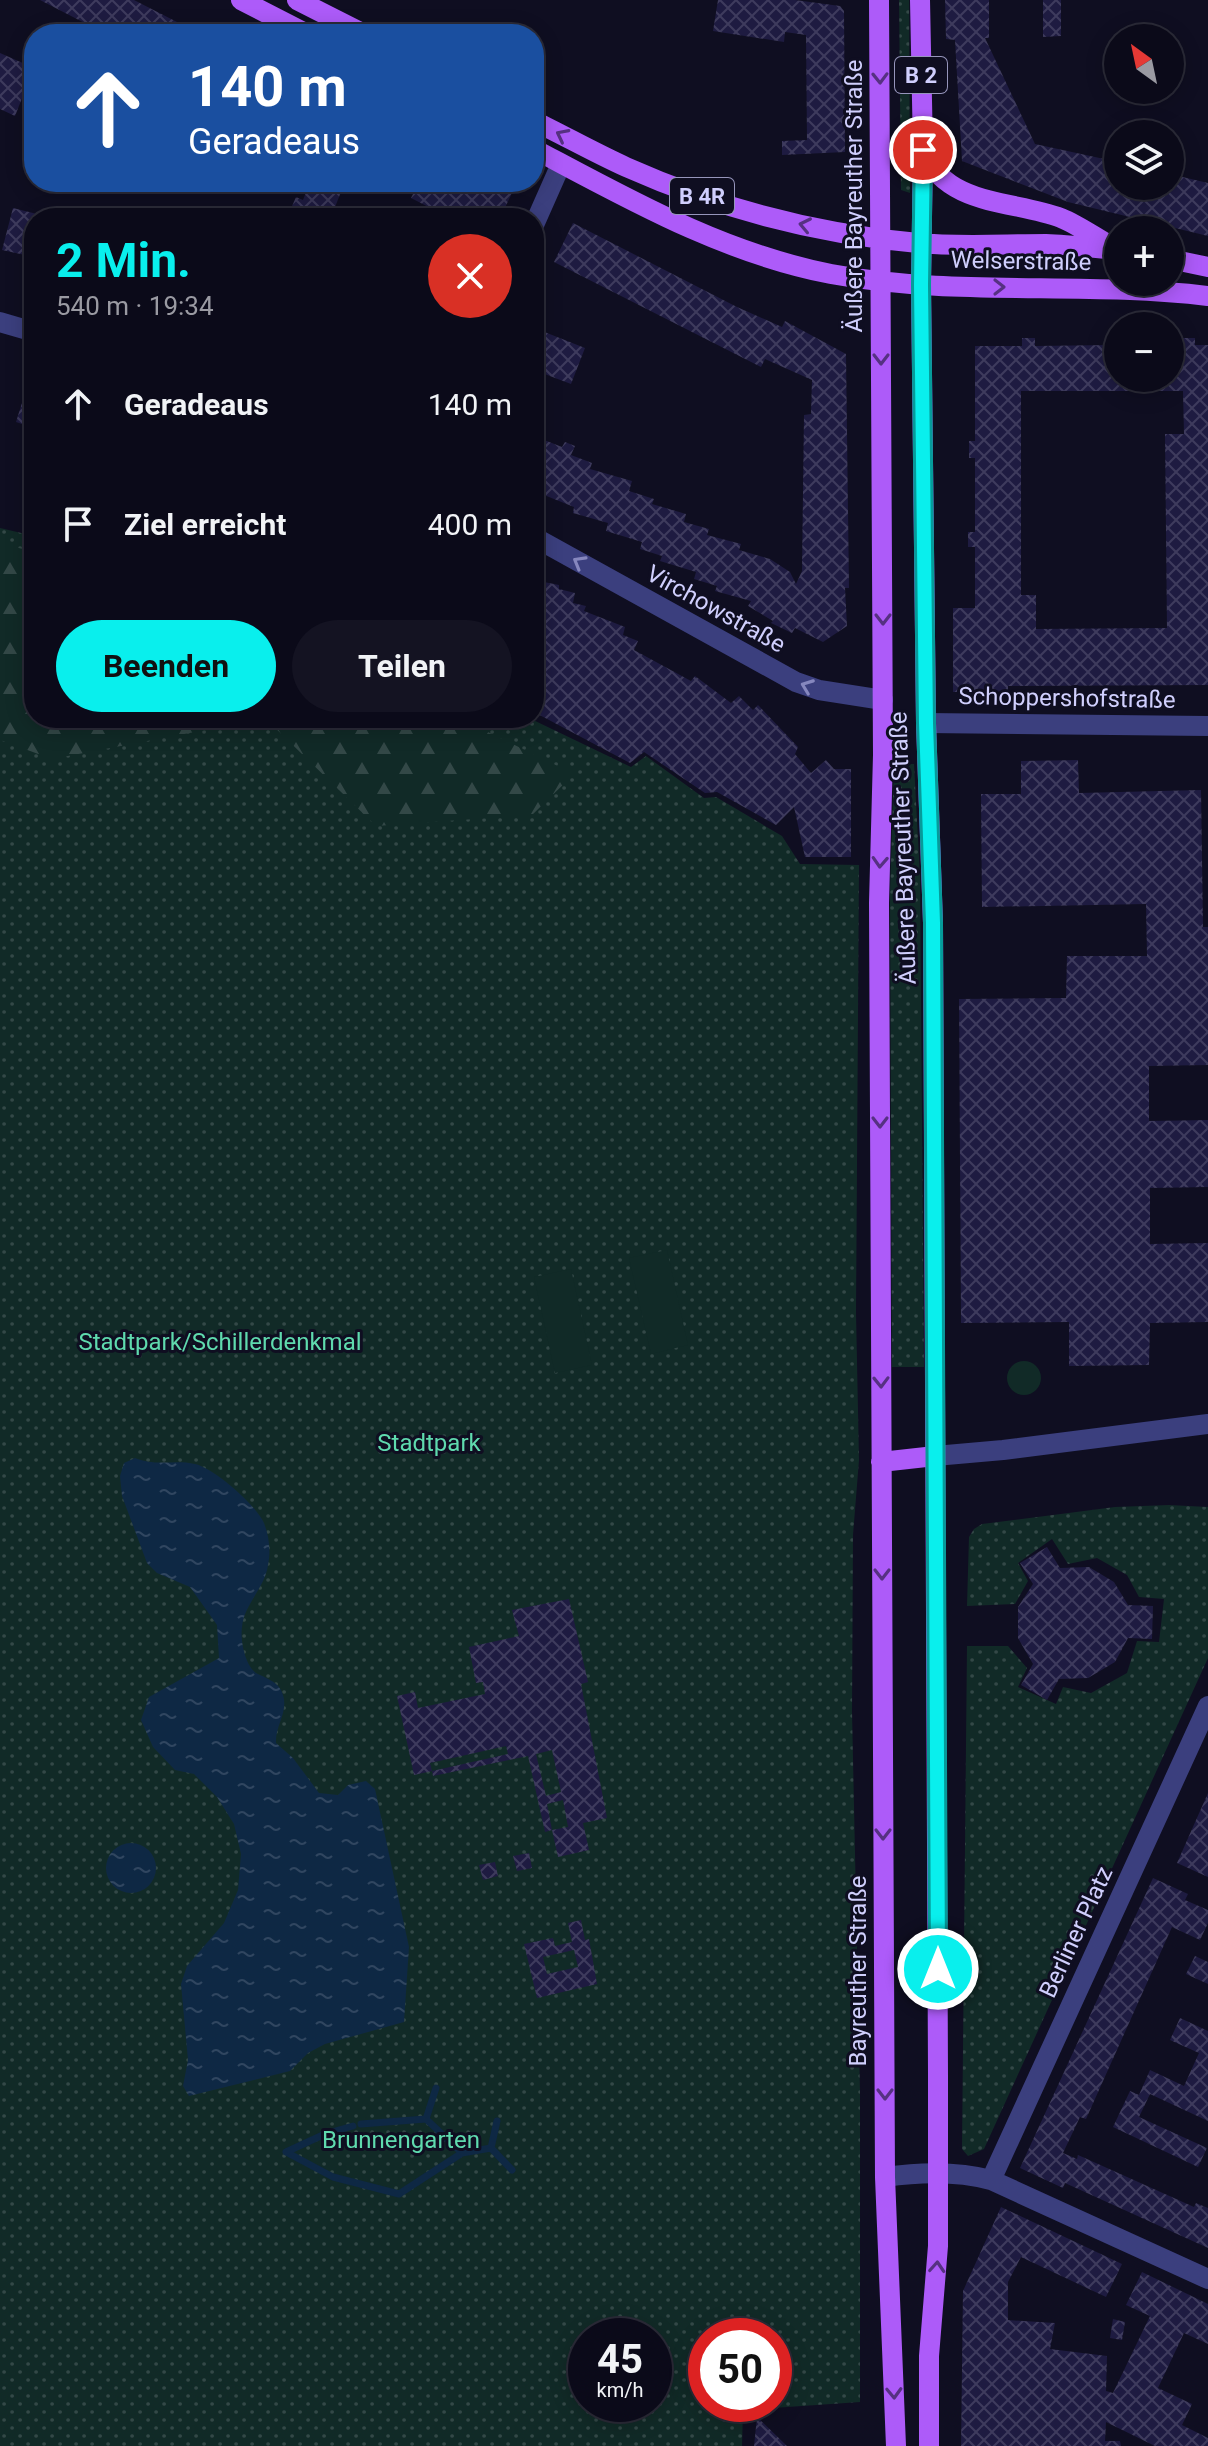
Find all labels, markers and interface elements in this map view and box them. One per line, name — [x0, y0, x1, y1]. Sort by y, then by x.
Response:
north arrow — [1104, 24, 1184, 104]
map controls — [1104, 24, 1184, 392]
text: 140 m — [188, 54, 347, 120]
icon: ahead — [56, 56, 160, 160]
road number: B 2 — [895, 57, 947, 93]
street label: Äußere Bayreuther Straße — [840, 59, 868, 333]
one-way arrow — [871, 72, 889, 85]
pin — [889, 116, 957, 184]
button: layers — [1104, 120, 1184, 200]
text: Geradeaus — [188, 121, 360, 163]
icon: arrive — [901, 128, 945, 172]
one-way arrow — [556, 129, 571, 145]
road number: B 4R — [670, 178, 734, 214]
button: + — [1104, 216, 1184, 296]
one-way arrow — [799, 217, 812, 234]
text: 2 Min. — [56, 232, 191, 289]
button: close — [428, 234, 512, 318]
street label: Welserstraße — [950, 246, 1092, 276]
one-way arrow — [993, 278, 1006, 296]
text: 540 m · 19:34 — [56, 291, 214, 321]
button: − — [1104, 312, 1184, 392]
one-way arrow — [872, 353, 890, 366]
icon: ahead — [56, 382, 100, 426]
text: Geradeaus — [124, 387, 269, 422]
text: 140 m — [428, 387, 512, 422]
icon: arrive — [56, 502, 100, 546]
text: Ziel erreicht — [124, 507, 286, 542]
text: 400 m — [428, 507, 512, 542]
one-way arrow — [573, 556, 587, 572]
street label: Virchowstraße — [642, 559, 790, 659]
one-way arrow — [874, 613, 892, 626]
button: Beenden — [56, 620, 276, 712]
button: Teilen — [292, 620, 512, 712]
one-way arrow — [801, 679, 815, 696]
street label: Schoppershofstraße — [958, 682, 1176, 714]
street label: Äußere Bayreuther Straße — [884, 711, 922, 985]
one-way arrow — [871, 856, 888, 869]
one-way arrow — [871, 1116, 889, 1129]
park label: Stadtpark/Schillerdenkmal — [78, 1328, 362, 1356]
one-way arrow — [872, 1376, 890, 1389]
park label: Stadtpark — [377, 1429, 482, 1457]
one-way arrow — [873, 1568, 891, 1581]
one-way arrow — [875, 1828, 892, 1841]
street label: Berliner Platz — [1033, 1862, 1119, 2002]
street label: Bayreuther Straße — [844, 1876, 872, 2066]
position arrow — [896, 1927, 980, 2011]
one-way arrow — [876, 2088, 894, 2101]
park label: Brunnengarten — [322, 2126, 480, 2154]
one-way arrow — [928, 2260, 945, 2273]
speed limit sign: 50 — [688, 2318, 792, 2422]
text: 45 — [597, 2336, 643, 2383]
text: km/h — [597, 2378, 643, 2402]
one-way arrow — [886, 2387, 903, 2400]

